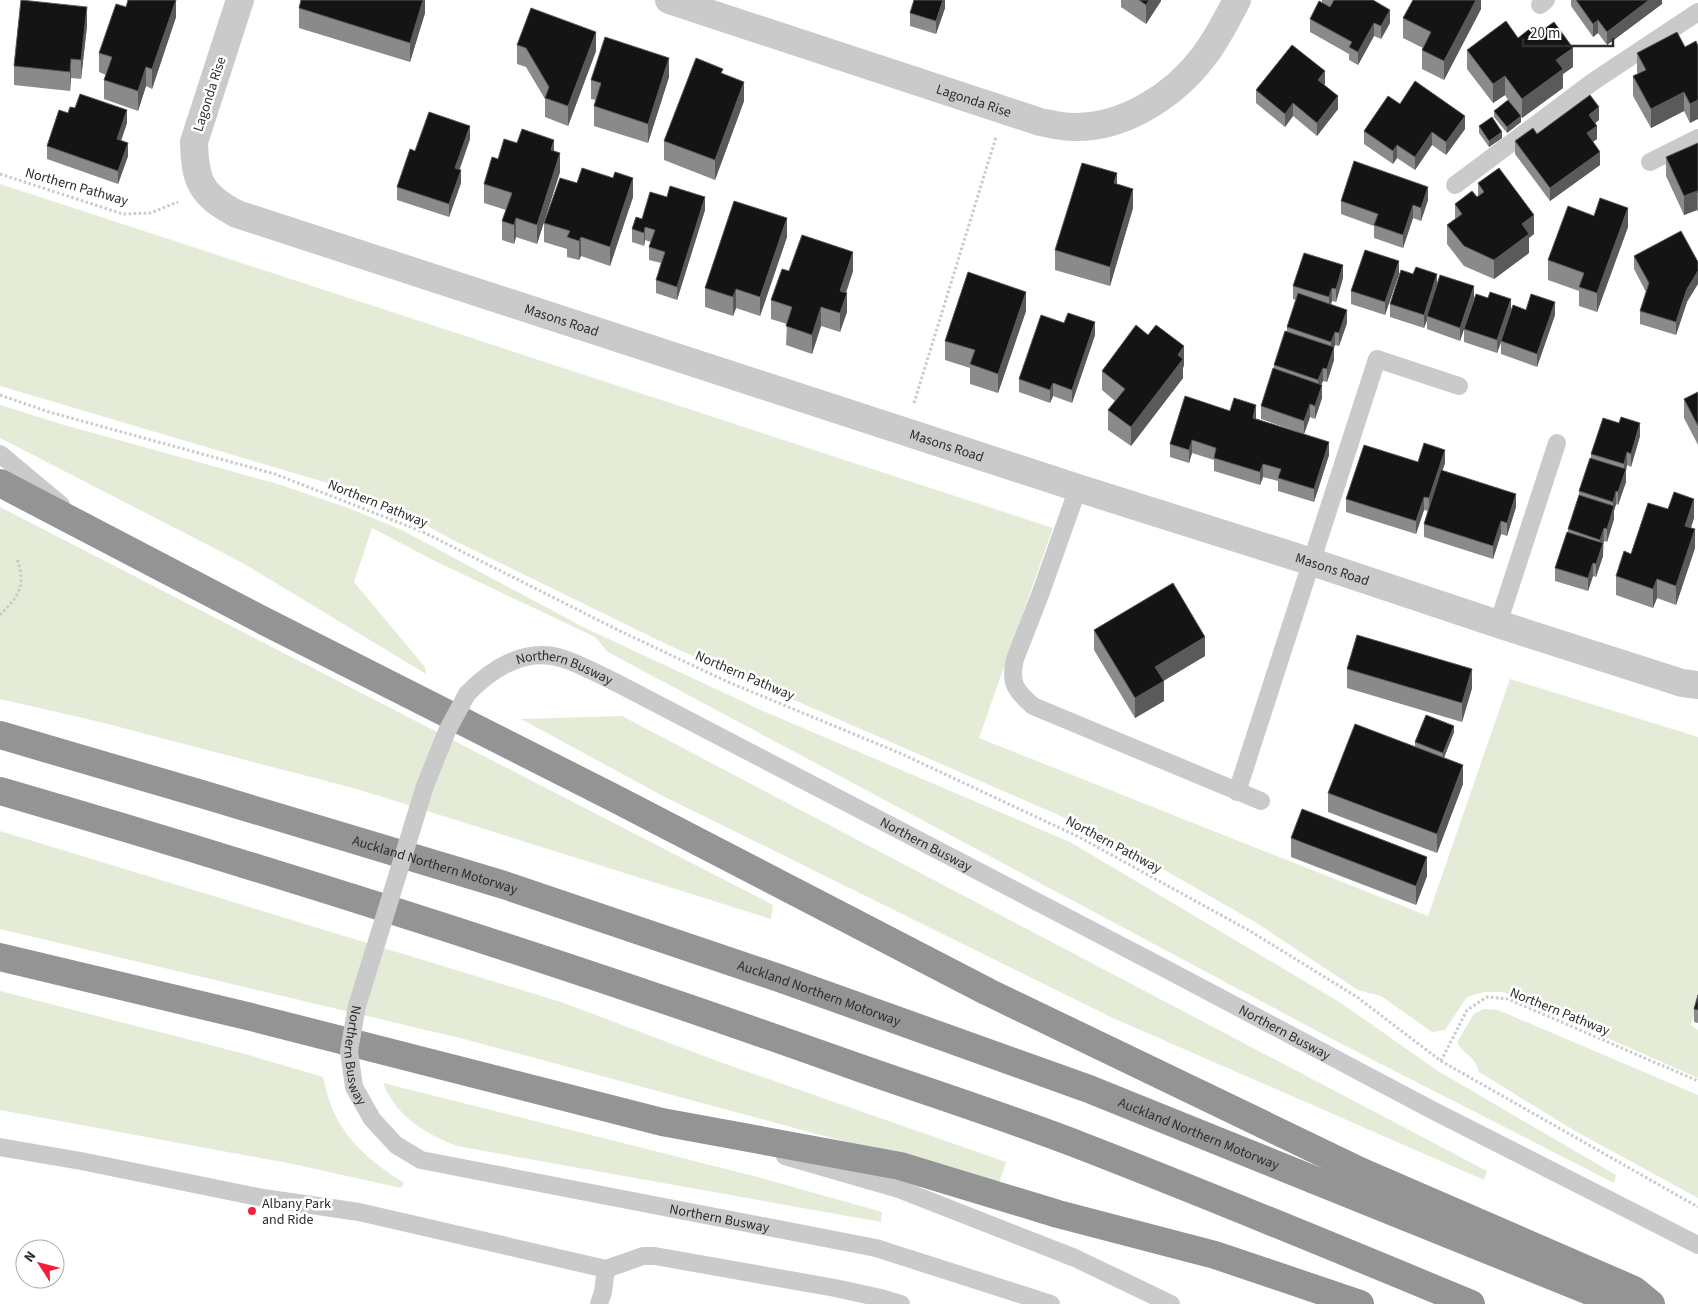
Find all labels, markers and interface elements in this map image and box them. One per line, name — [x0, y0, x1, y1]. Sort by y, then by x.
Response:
scale bar — [1523, 15, 1613, 47]
text: 20 m — [1530, 23, 1560, 44]
street label: Lagonda Rise — [188, 54, 232, 134]
street label: Lagonda Rise — [933, 80, 1014, 123]
street label: Northern Pathway — [23, 163, 131, 211]
street label: Masons Road — [522, 299, 601, 342]
street label: Masons Road — [907, 425, 986, 468]
street label: Northern Pathway — [325, 475, 431, 533]
street label: Masons Road — [1292, 548, 1372, 591]
street label: Northern Busway — [513, 646, 616, 691]
street label: Northern Pathway — [692, 646, 798, 706]
street label: Northern Pathway — [1062, 811, 1166, 879]
street label: Northern Busway — [876, 813, 976, 878]
street label: Auckland Northern Motorway — [350, 831, 521, 900]
street label: Auckland Northern Motorway — [735, 956, 904, 1032]
street label: Northern Pathway — [1507, 983, 1613, 1041]
street label: Northern Busway — [1235, 1000, 1334, 1066]
street label: Northern Busway — [338, 1004, 371, 1109]
street label: Auckland Northern Motorway — [1115, 1093, 1282, 1176]
place label: Albany Park and Ride — [262, 1194, 331, 1230]
street label: Northern Busway — [668, 1199, 772, 1238]
marker: Albany Park and Ride — [246, 1205, 258, 1217]
north arrow — [15, 1239, 65, 1289]
text: N — [19, 1247, 41, 1267]

